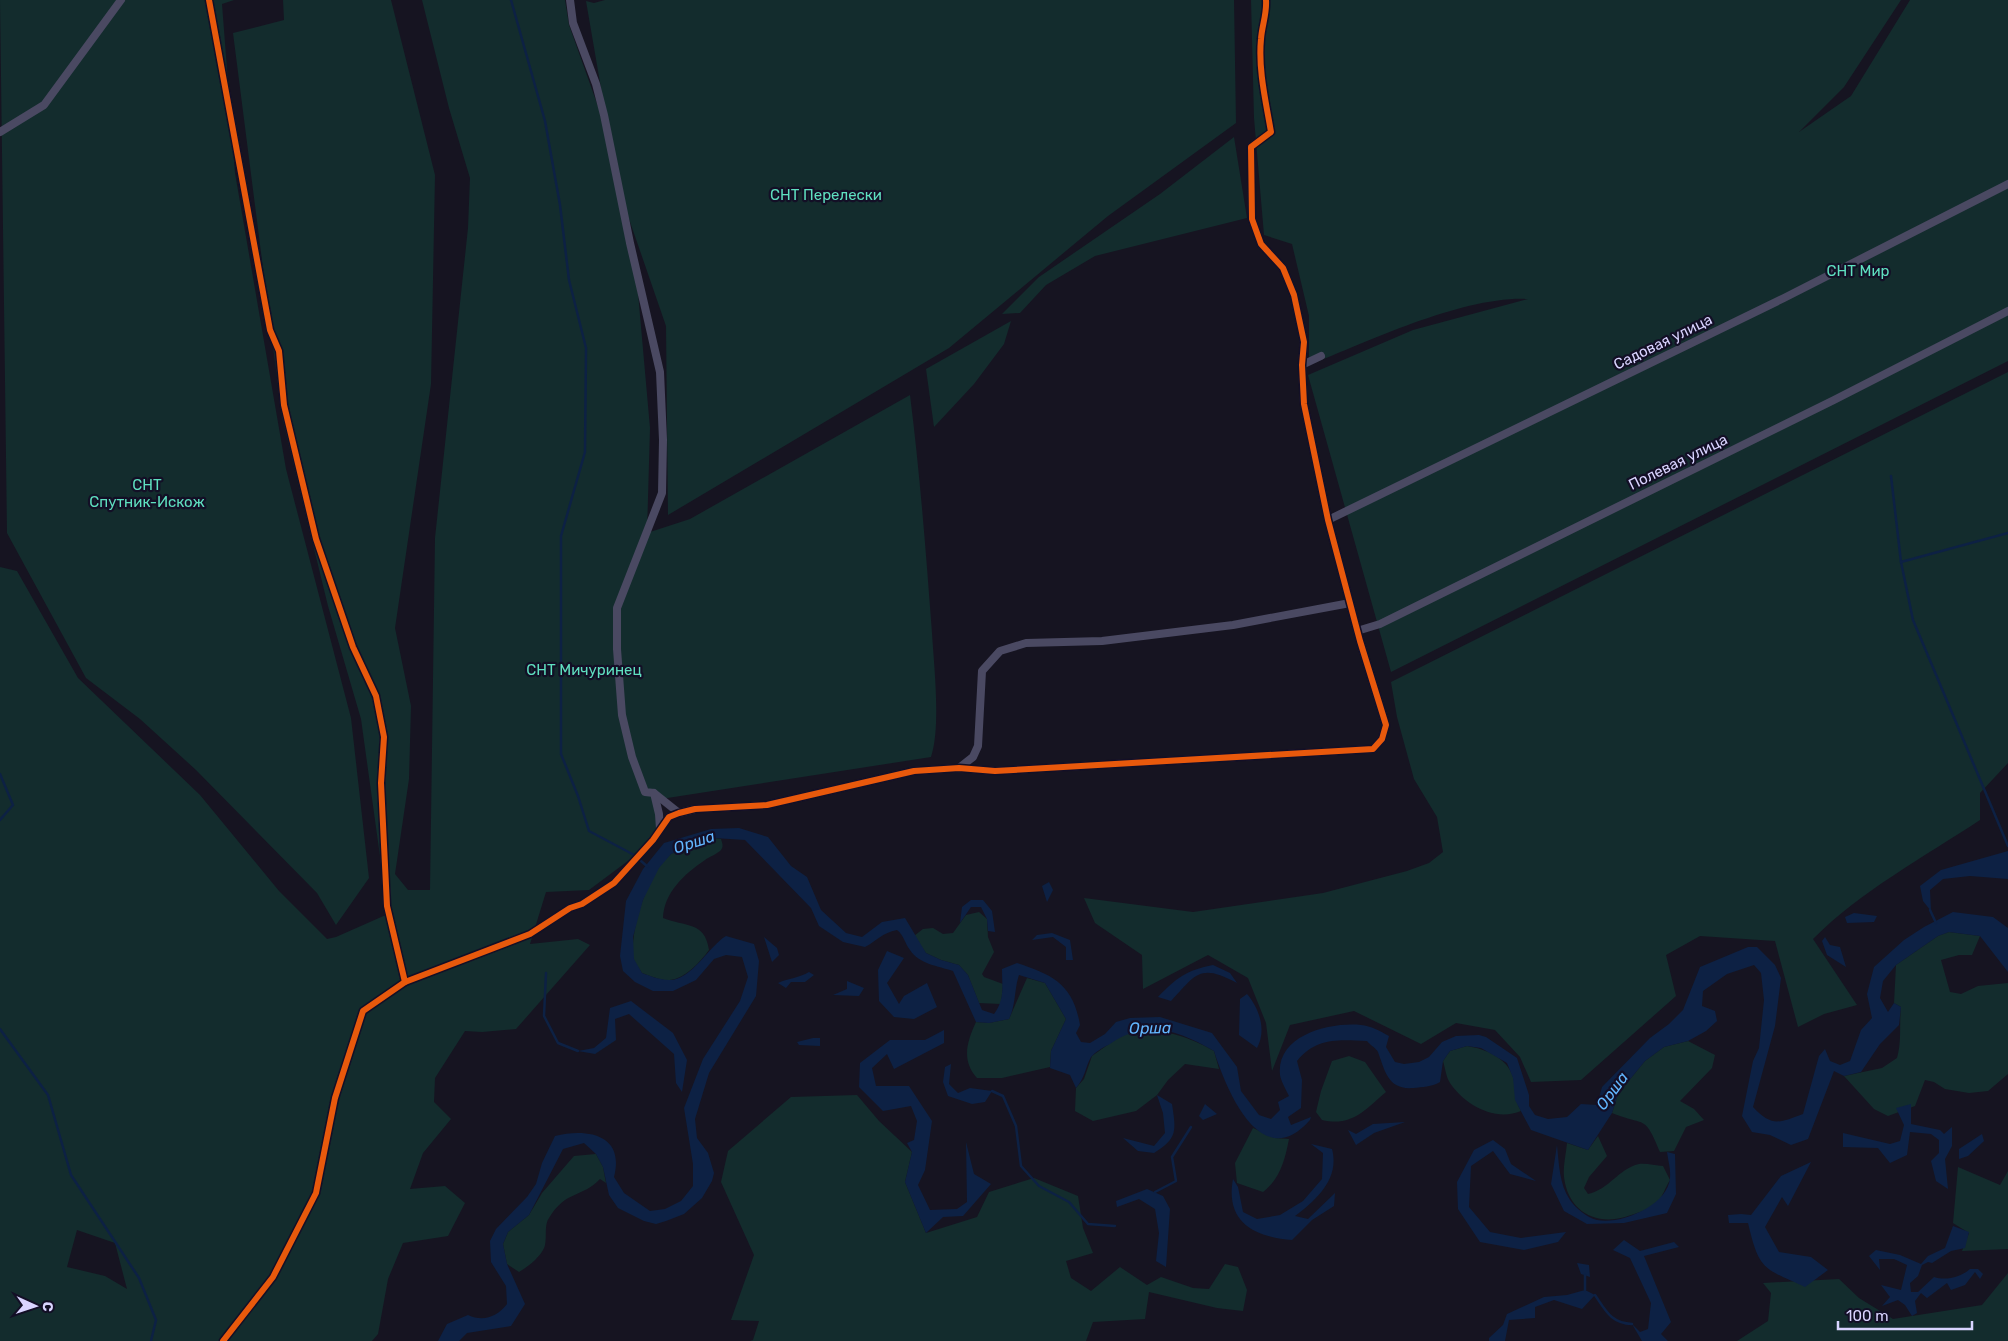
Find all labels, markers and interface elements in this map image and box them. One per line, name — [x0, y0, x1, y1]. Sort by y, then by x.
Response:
park label: СНТ Перелески — [770, 186, 882, 204]
park label: СНТ Мир — [1826, 262, 1890, 280]
street label: Садовая улица — [1611, 310, 1715, 374]
street label: Полевая улица — [1626, 430, 1730, 494]
park label: СНТ Спутник-Искож — [89, 476, 205, 511]
park label: СНТ Мичуринец — [526, 661, 642, 679]
water label: Орша — [671, 826, 717, 858]
water label: Орша — [1129, 1018, 1171, 1038]
water label: Орша — [1592, 1068, 1632, 1114]
north arrow — [10, 1281, 60, 1331]
scale bar — [1838, 1298, 1972, 1330]
text: С — [39, 1301, 56, 1312]
text: 100 m — [1846, 1307, 1888, 1325]

